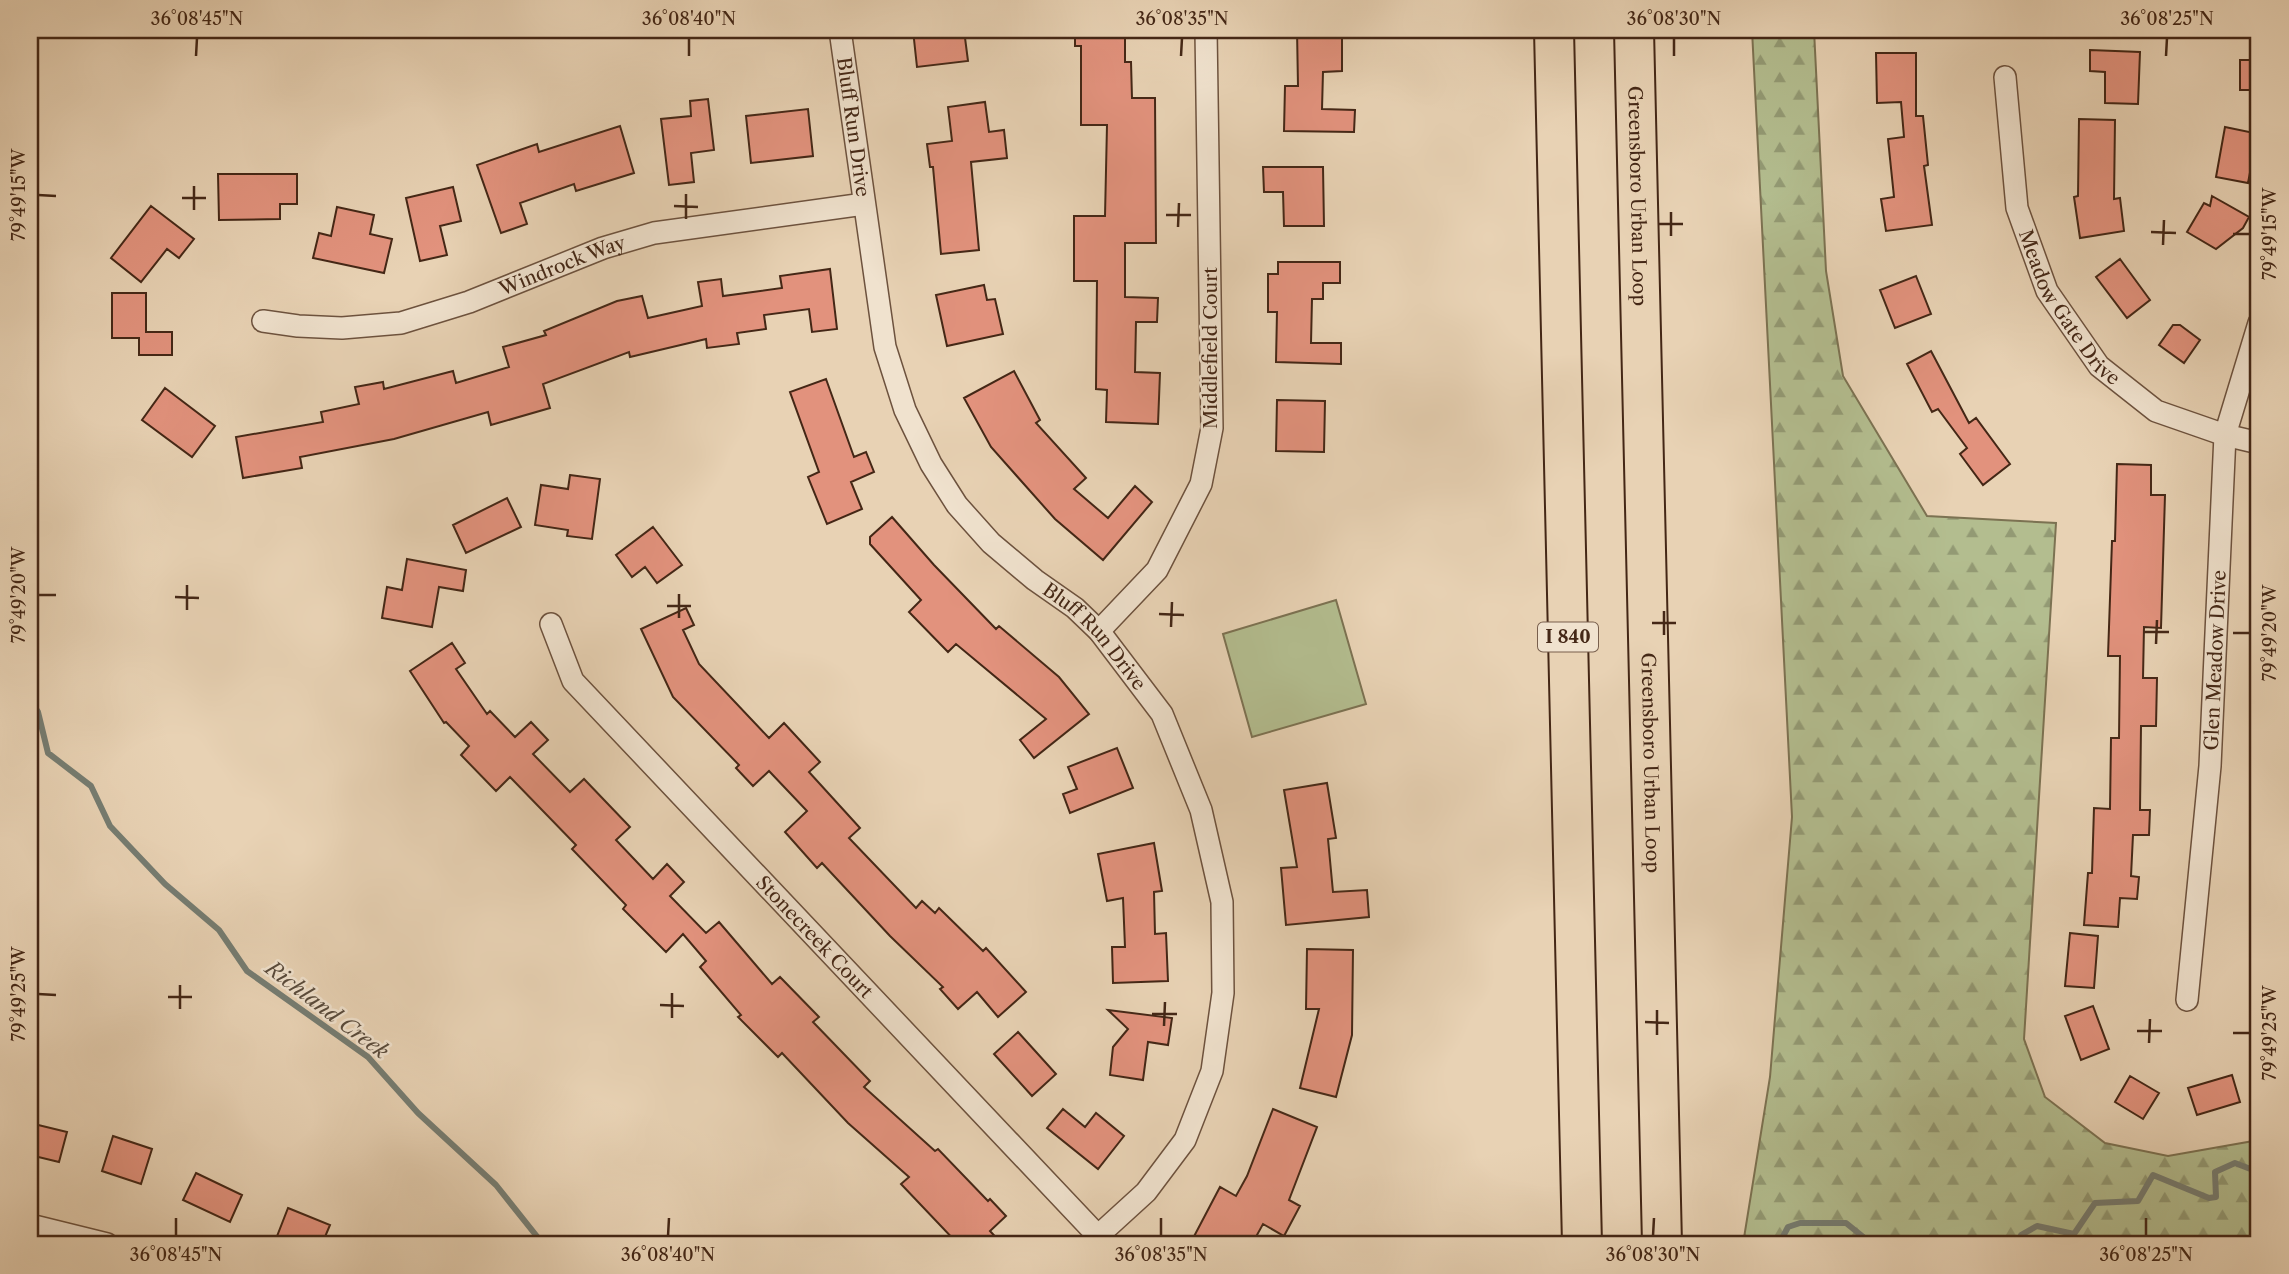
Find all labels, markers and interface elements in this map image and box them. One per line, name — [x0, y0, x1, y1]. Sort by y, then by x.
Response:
text: 36°08'45"N — [151, 8, 244, 30]
text: 36°08'40"N — [642, 8, 736, 30]
text: 36°08'35"N — [1135, 8, 1229, 30]
text: 36°08'30"N — [1627, 8, 1722, 30]
text: 36°08'25"N — [2120, 8, 2214, 30]
street label: Bluff Run Drive — [832, 56, 875, 198]
street label: Greensboro Urban Loop — [1623, 86, 1651, 306]
text: 79°49'15"W — [8, 147, 30, 241]
text: 79°49'15"W — [2259, 186, 2281, 280]
street label: Meadow Gate Drive — [2014, 227, 2124, 390]
street label: Windrock Way — [495, 231, 628, 301]
street label: Middlefield Court — [1199, 267, 1222, 429]
text: 79°49'20"W — [8, 545, 30, 644]
street label: Glen Meadow Drive — [2200, 570, 2231, 751]
street label: Bluff Run Drive — [1038, 578, 1151, 695]
text: 79°49'20"W — [2259, 583, 2281, 682]
road number: I 840 — [1538, 622, 1598, 652]
street label: Greensboro Urban Loop — [1636, 652, 1664, 873]
street label: Stonecreek Court — [751, 871, 878, 1003]
text: 79°49'25"W — [8, 945, 30, 1042]
water label: Richland Creek — [259, 954, 394, 1064]
text: 79°49'25"W — [2259, 984, 2281, 1081]
text: 36°08'45"N — [130, 1244, 223, 1266]
text: 36°08'40"N — [621, 1244, 715, 1266]
text: 36°08'35"N — [1114, 1244, 1208, 1266]
text: 36°08'30"N — [1606, 1244, 1701, 1266]
text: 36°08'25"N — [2099, 1244, 2193, 1266]

